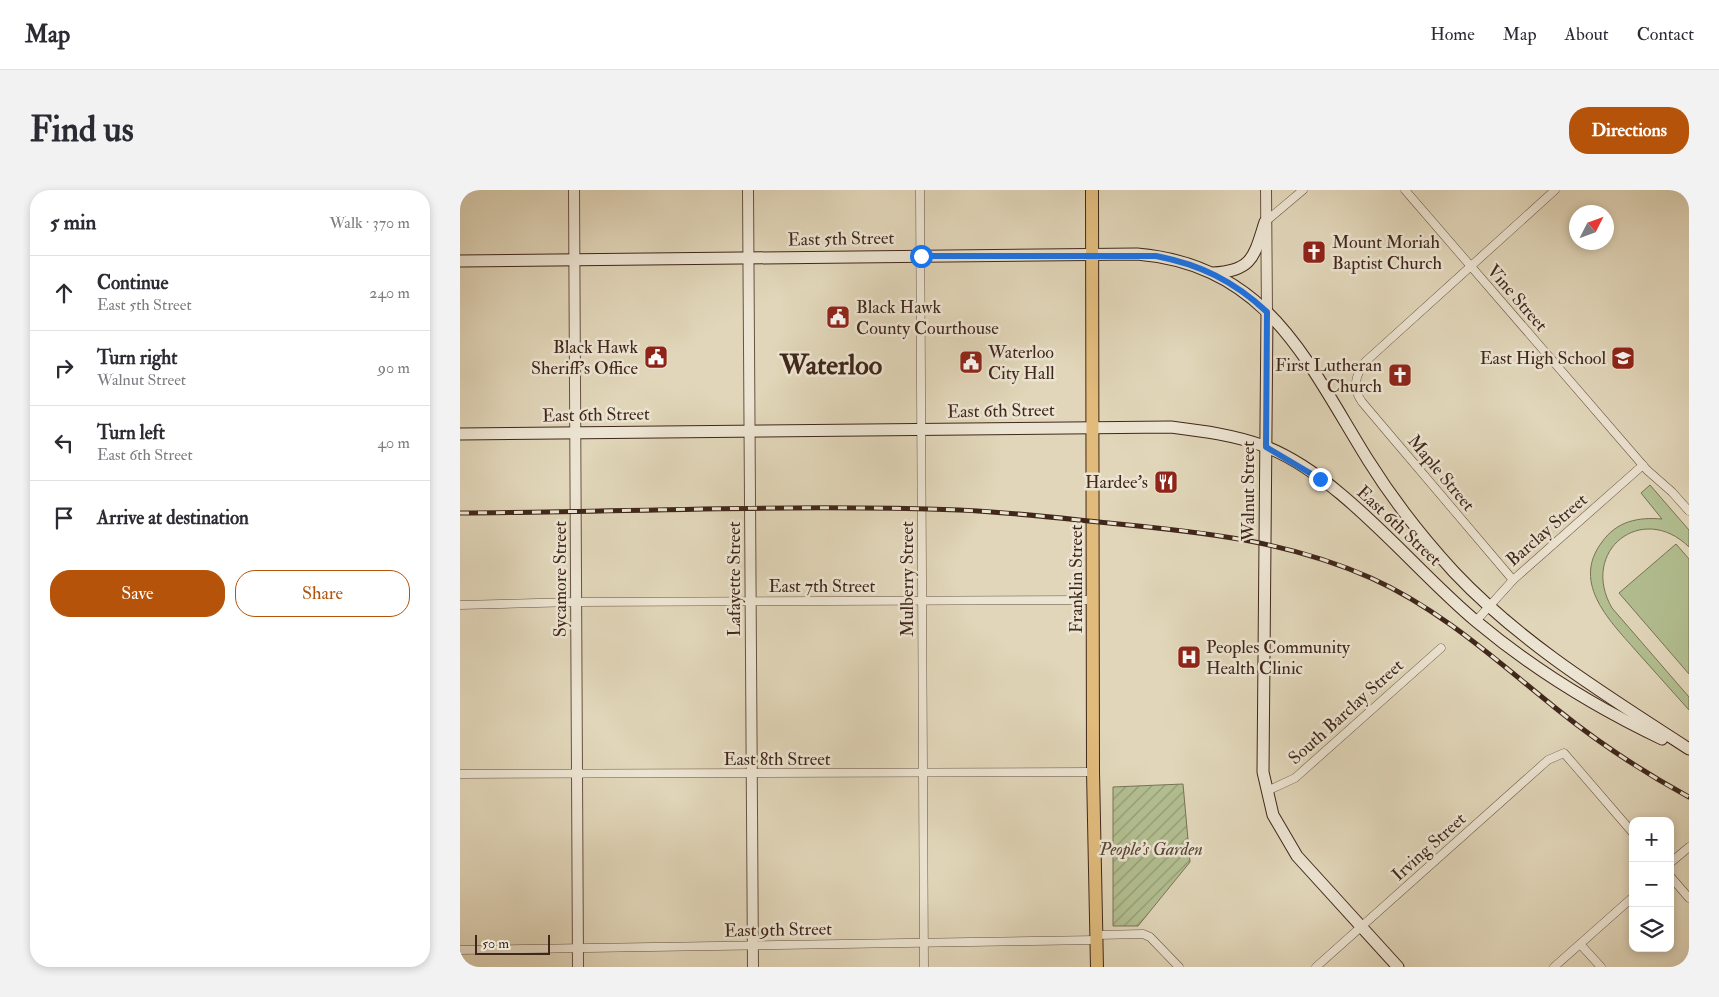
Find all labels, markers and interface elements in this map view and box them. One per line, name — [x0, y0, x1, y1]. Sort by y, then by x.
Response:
text: Map — [25, 19, 70, 50]
text: Home — [1430, 23, 1475, 46]
text: Map — [1503, 23, 1537, 46]
text: About — [1565, 23, 1609, 46]
text: Contact — [1637, 23, 1694, 46]
button: Directions — [1569, 107, 1689, 154]
text: Find us — [30, 108, 134, 152]
north arrow — [1569, 205, 1614, 250]
text: 5 min — [50, 209, 96, 236]
text: Walk · 370 m — [329, 213, 410, 233]
street label: East 5th Street — [788, 227, 895, 251]
place label: Mount Moriah Baptist Church — [1332, 231, 1442, 275]
church icon: Mount Moriah Baptist Church — [1301, 239, 1327, 265]
route start — [910, 245, 933, 268]
street label: Vine Street — [1482, 260, 1552, 336]
text: Continue — [97, 271, 168, 295]
icon: ahead — [50, 279, 78, 307]
text: 240 m — [369, 283, 410, 303]
text: East 5th Street — [97, 295, 192, 315]
place label: Black Hawk County Courthouse — [856, 296, 999, 340]
public building icon: Black Hawk County Courthouse — [825, 304, 851, 330]
place label: Black Hawk Sheriff's Office — [531, 336, 638, 380]
place label: Waterloo City Hall — [987, 341, 1055, 385]
public building icon: Black Hawk Sheriff's Office — [643, 344, 669, 370]
school or university icon: East High School — [1610, 345, 1636, 371]
text: Turn right — [97, 346, 177, 370]
place label: East High School — [1480, 347, 1606, 370]
district label: Waterloo — [779, 348, 883, 383]
public building icon: Waterloo City Hall — [958, 349, 984, 375]
icon: right — [50, 354, 78, 382]
place label: First Lutheran Church — [1275, 354, 1383, 398]
text: 90 m — [378, 358, 410, 378]
church icon: First Lutheran Church — [1387, 362, 1413, 388]
text: Walnut Street — [97, 370, 186, 390]
street label: East 6th Street — [947, 399, 1055, 423]
street label: East 6th Street — [542, 403, 650, 427]
text: Turn left — [97, 421, 165, 445]
icon: left — [50, 429, 78, 457]
street label: Maple Street — [1402, 430, 1480, 516]
text: 40 m — [377, 433, 410, 453]
street label: Walnut Street — [1237, 441, 1260, 542]
text: East 6th Street — [97, 445, 193, 465]
route end — [1309, 468, 1332, 491]
restaurant icon: Hardee's — [1153, 469, 1179, 495]
place label: Hardee's — [1085, 471, 1148, 494]
street label: East 6th Street — [1352, 481, 1446, 571]
street label: Barclay Street — [1502, 488, 1592, 571]
icon: arrive — [50, 504, 78, 532]
text: Arrive at destination — [97, 506, 249, 530]
street label: Sycamore Street — [549, 521, 572, 637]
street label: Lafayette Street — [723, 521, 746, 637]
street label: Mulberry Street — [896, 521, 919, 637]
street label: Franklin Street — [1065, 524, 1088, 633]
button: Save — [50, 570, 225, 617]
button: Share — [235, 570, 410, 617]
street label: East 7th Street — [769, 575, 876, 598]
place label: Peoples Community Health Clinic — [1206, 636, 1351, 680]
hospital icon: Peoples Community Health Clinic — [1176, 644, 1202, 670]
street label: South Barclay Street — [1284, 654, 1408, 770]
street label: East 8th Street — [723, 748, 831, 771]
street label: Irving Street — [1387, 808, 1471, 886]
map controls — [1629, 817, 1674, 952]
button: + — [1629, 817, 1674, 862]
park label: People's Garden — [1098, 838, 1203, 861]
button: − — [1629, 862, 1674, 907]
button: layers — [1629, 907, 1674, 952]
street label: East 9th Street — [724, 918, 832, 942]
scale bar — [475, 932, 550, 955]
text: 50 m — [482, 935, 509, 952]

